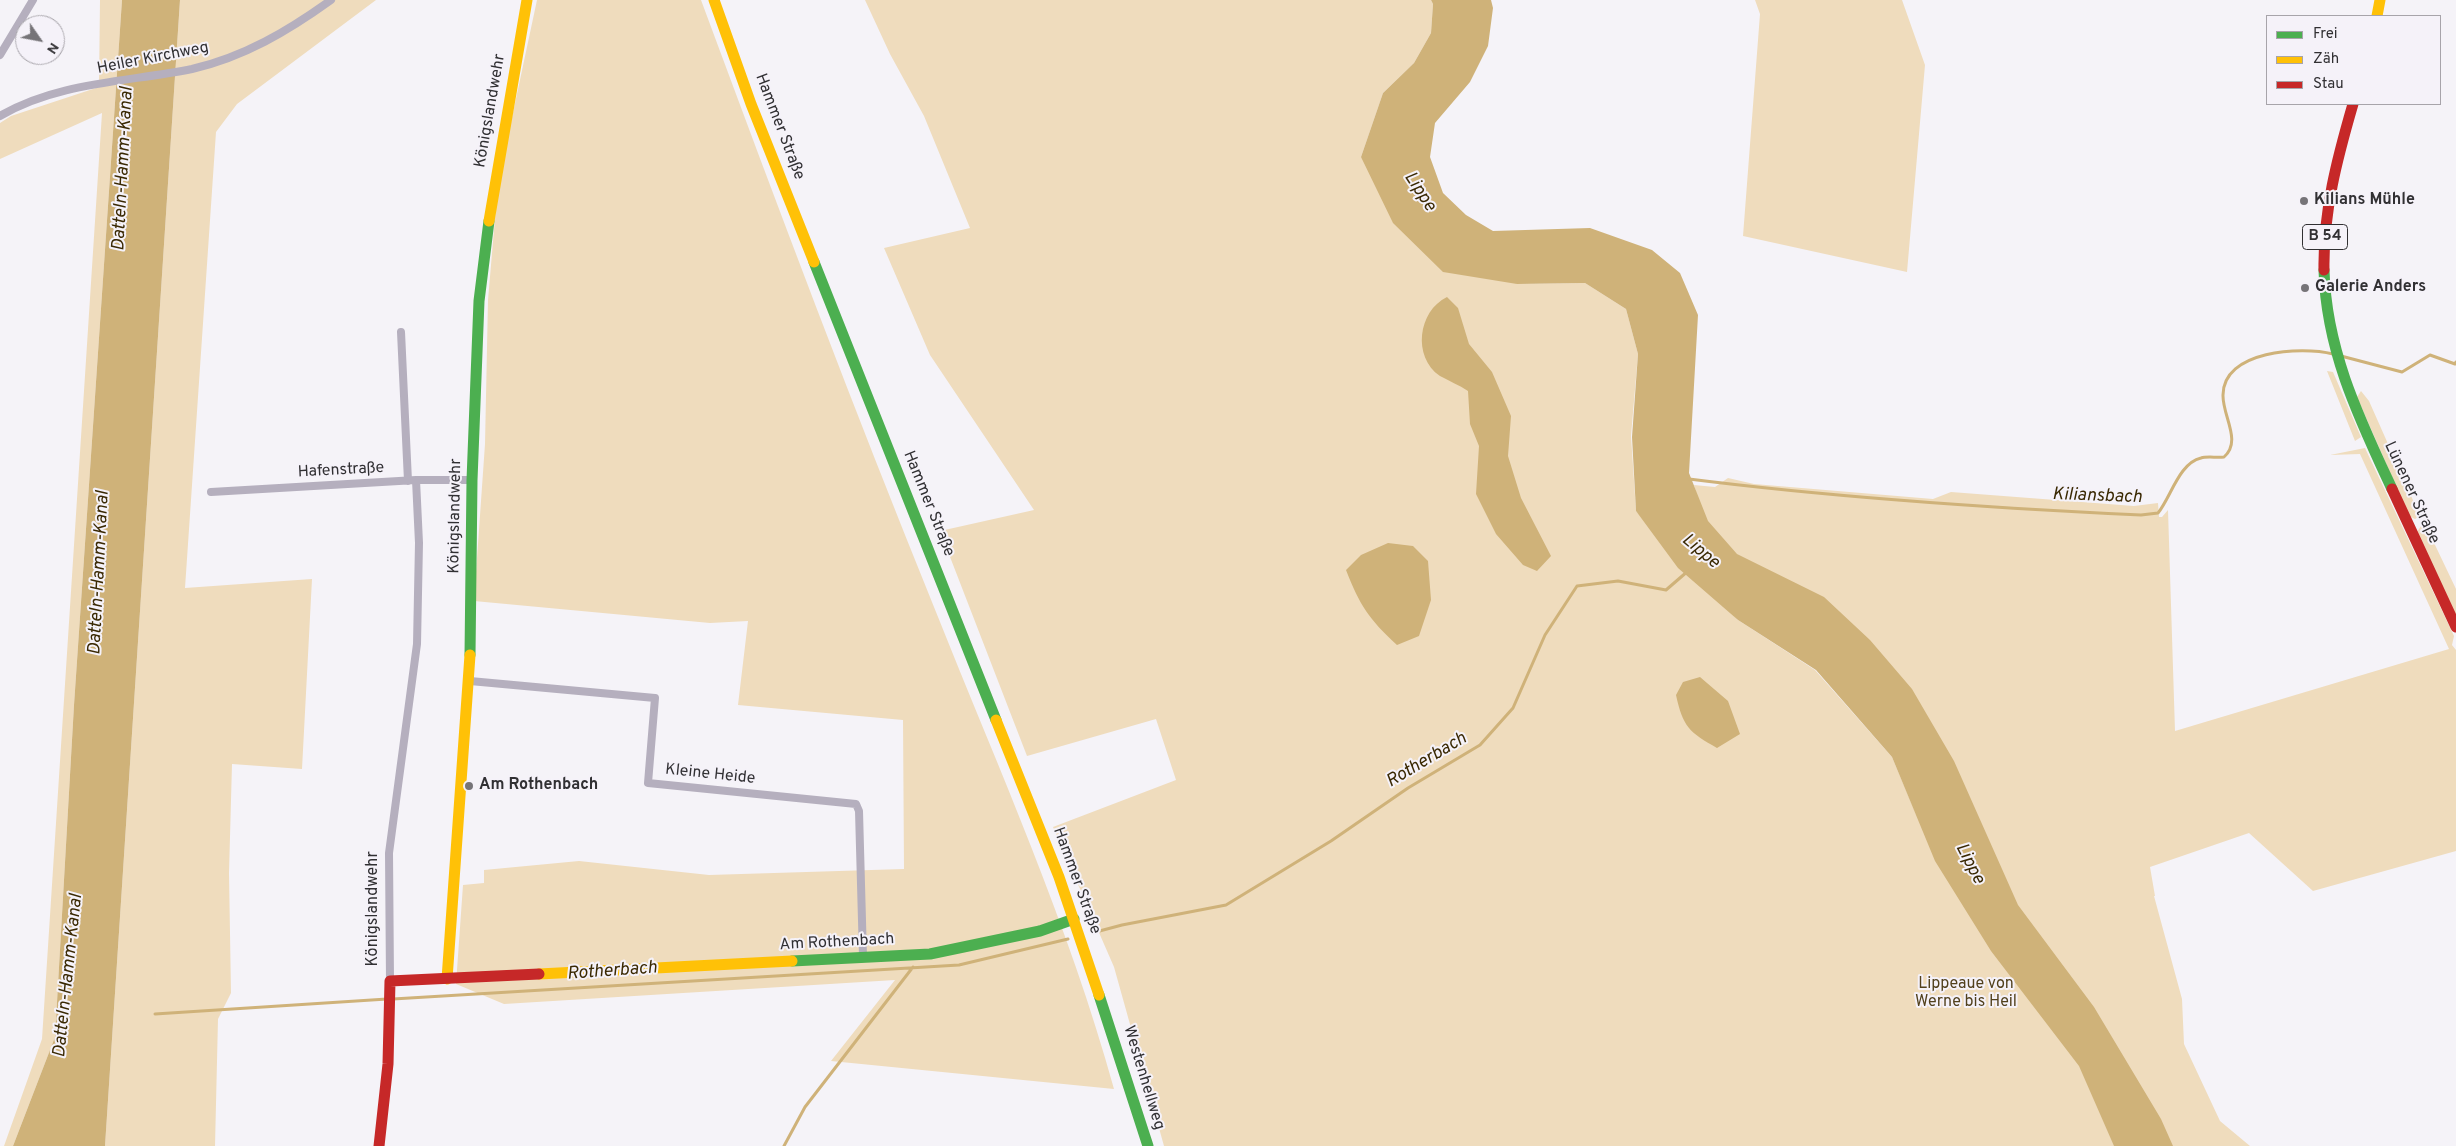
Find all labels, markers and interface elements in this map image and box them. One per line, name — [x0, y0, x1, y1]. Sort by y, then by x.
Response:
north arrow — [15, 15, 65, 65]
legend — [2266, 15, 2441, 105]
text: Frei — [2313, 25, 2338, 44]
text: N — [42, 39, 62, 57]
street label: Heiler Kirchweg — [96, 39, 210, 79]
text: Zäh — [2313, 50, 2339, 69]
street label: Königslandwehr — [472, 53, 510, 169]
street label: Hammer Straße — [750, 71, 808, 183]
text: Stau — [2313, 75, 2344, 94]
water label: Datteln-Hamm-Kanal — [109, 86, 139, 252]
water label: Lippe — [1398, 168, 1440, 216]
place label: Kilians Mühle — [2314, 191, 2415, 211]
marker: Kilians Mühle — [2298, 195, 2310, 207]
road number: B 54 — [2302, 224, 2348, 250]
place label: Galerie Anders — [2315, 278, 2426, 298]
marker: Galerie Anders — [2299, 282, 2311, 294]
street label: Lünener Straße — [2379, 439, 2443, 547]
street label: Hammer Straße — [898, 448, 958, 560]
street label: Königslandwehr — [445, 458, 467, 574]
street label: Hafenstraße — [297, 459, 385, 483]
water label: Kiliansbach — [2052, 485, 2142, 509]
water label: Datteln-Hamm-Kanal — [85, 490, 115, 656]
water label: Lippe — [1677, 530, 1723, 574]
water label: Rotherbach — [1383, 729, 1471, 793]
street label: Kleine Heide — [664, 761, 756, 789]
place label: Am Rothenbach — [479, 776, 598, 796]
marker: Am Rothenbach — [463, 780, 475, 792]
street label: Hammer Straße — [1048, 825, 1104, 937]
water label: Lippe — [1950, 840, 1988, 888]
street label: Königslandwehr — [364, 851, 384, 967]
water label: Datteln-Hamm-Kanal — [50, 893, 88, 1059]
street label: Am Rothenbach — [779, 930, 895, 956]
water label: Rotherbach — [566, 958, 658, 986]
park label: Lippeaue von Werne bis Heil — [1915, 975, 2017, 1013]
street label: Westenhellweg — [1118, 1024, 1168, 1132]

